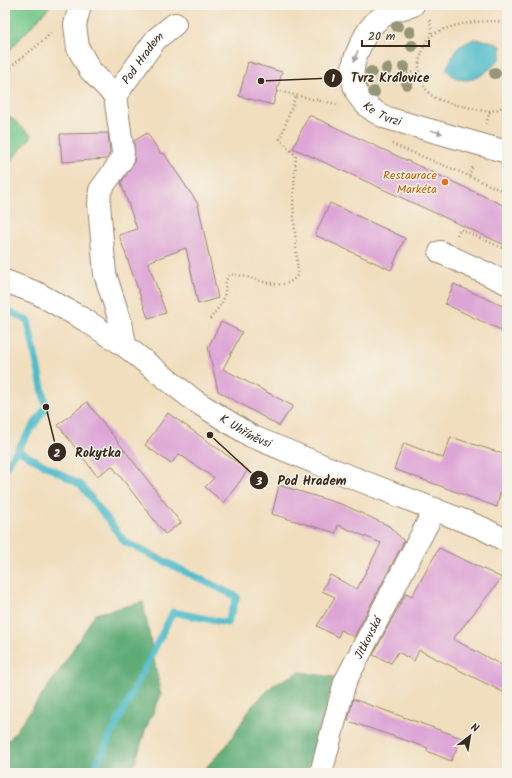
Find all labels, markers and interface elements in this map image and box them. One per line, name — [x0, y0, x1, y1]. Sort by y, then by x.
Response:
scale bar — [362, 22, 429, 48]
street label: Pod Hradem — [117, 27, 168, 89]
text: 20 m — [368, 27, 396, 46]
one-way arrow — [353, 50, 359, 62]
callout: Tvrz Královice — [323, 65, 438, 90]
text: Tvrz Královice — [351, 68, 430, 89]
text: 1 — [331, 69, 335, 88]
street label: Ke Tvrzi — [358, 97, 405, 132]
one-way arrow — [431, 129, 443, 135]
place label: Restaurace Markéta — [383, 166, 438, 199]
marker: Restaurace Markéta — [440, 177, 450, 187]
street label: K Uhříněvsi — [216, 410, 275, 454]
callout: Rokytka — [47, 440, 128, 465]
text: Rokytka — [75, 443, 121, 464]
text: 2 — [54, 444, 61, 463]
callout: Pod Hradem — [249, 468, 354, 493]
text: Pod Hradem — [278, 471, 347, 492]
text: 3 — [255, 472, 263, 491]
street label: Jitkovská — [349, 612, 388, 663]
north arrow — [450, 716, 490, 756]
text: N — [467, 719, 482, 738]

